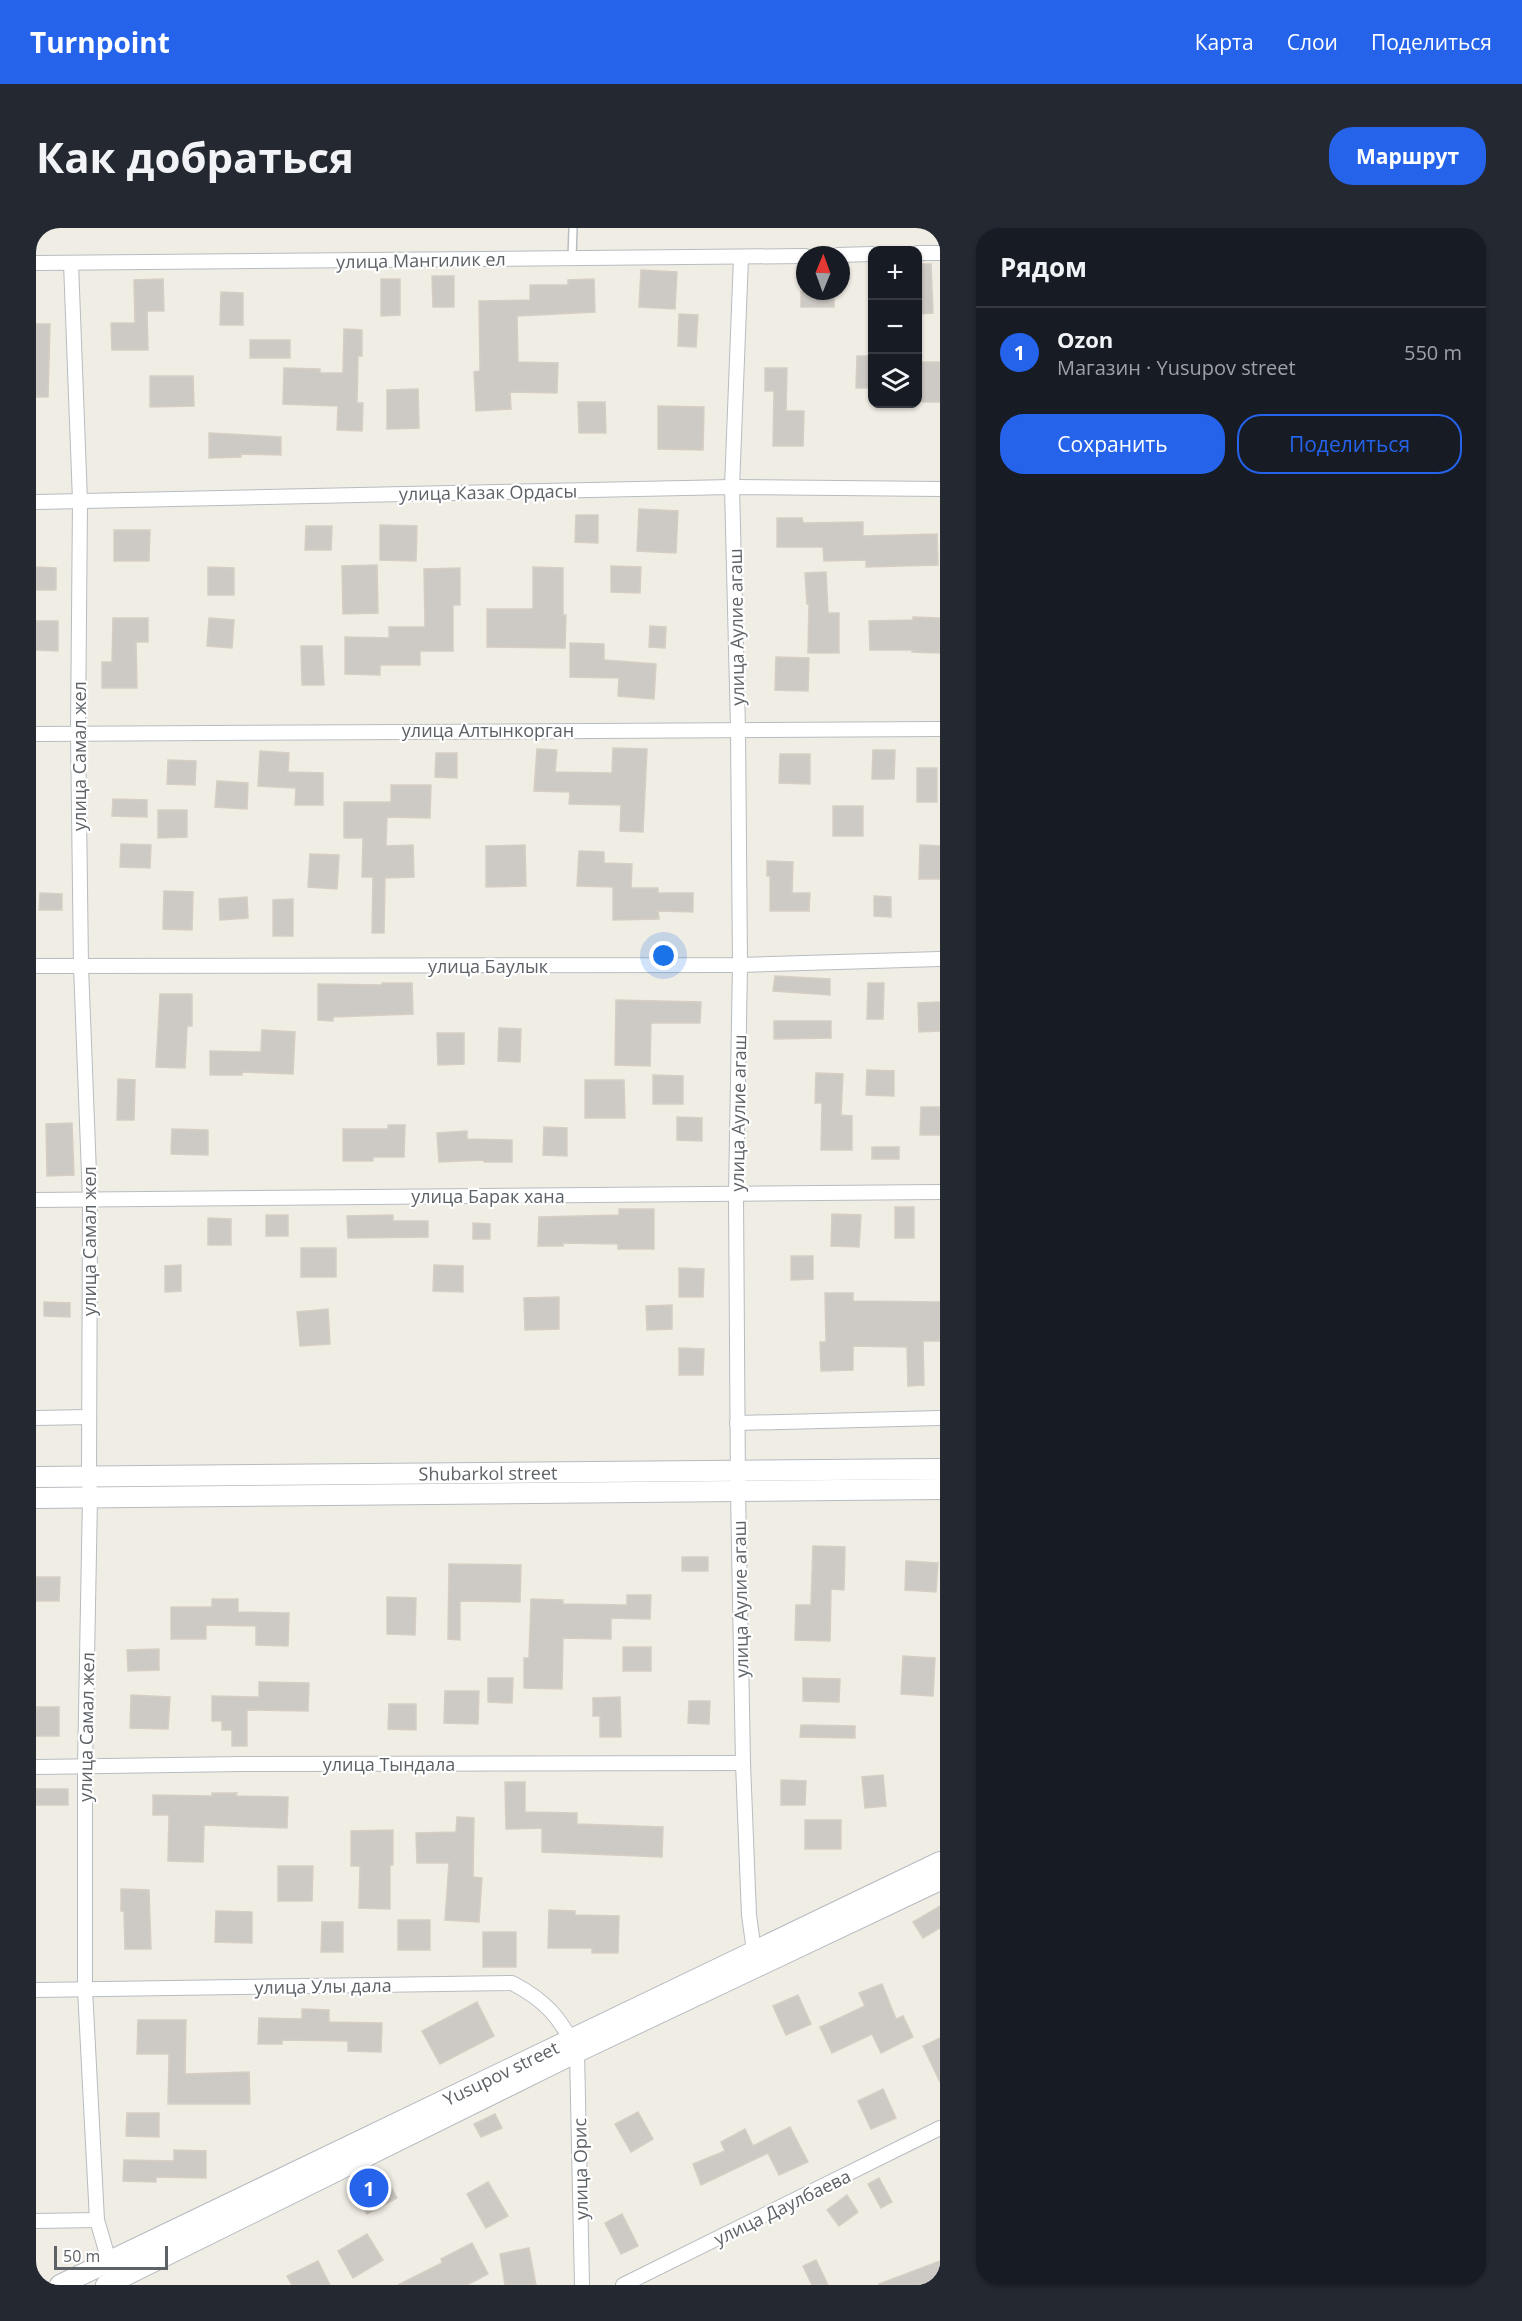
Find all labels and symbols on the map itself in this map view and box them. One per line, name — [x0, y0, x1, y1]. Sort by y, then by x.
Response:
north arrow — [796, 246, 850, 300]
street label: улица Мангилик ел — [336, 247, 506, 273]
street label: улица Казак Ордасы — [399, 478, 577, 506]
street label: улица Аулие агаш — [723, 548, 749, 706]
street label: улица Самал жел — [67, 681, 91, 831]
street label: улица Алтынкорган — [402, 718, 574, 742]
your location — [649, 941, 678, 970]
street label: улица Баулык — [428, 954, 549, 978]
street label: улица Аулие агаш — [725, 1034, 751, 1192]
street label: улица Самал жел — [77, 1166, 101, 1316]
street label: улица Барак хана — [411, 1184, 565, 1208]
street label: Shubarkol street — [418, 1460, 558, 1486]
street label: улица Аулие агаш — [727, 1520, 753, 1678]
street label: улица Самал жел — [73, 1652, 99, 1802]
street label: улица Тындала — [323, 1752, 455, 1776]
street label: улица Улы дала — [254, 1973, 392, 1999]
street label: Yusupov street — [439, 2035, 562, 2111]
street label: улица Орис — [567, 2118, 593, 2220]
street label: улица Даулбаева — [710, 2163, 854, 2251]
pin: 1 — [350, 2166, 388, 2210]
scale bar — [54, 2243, 168, 2270]

